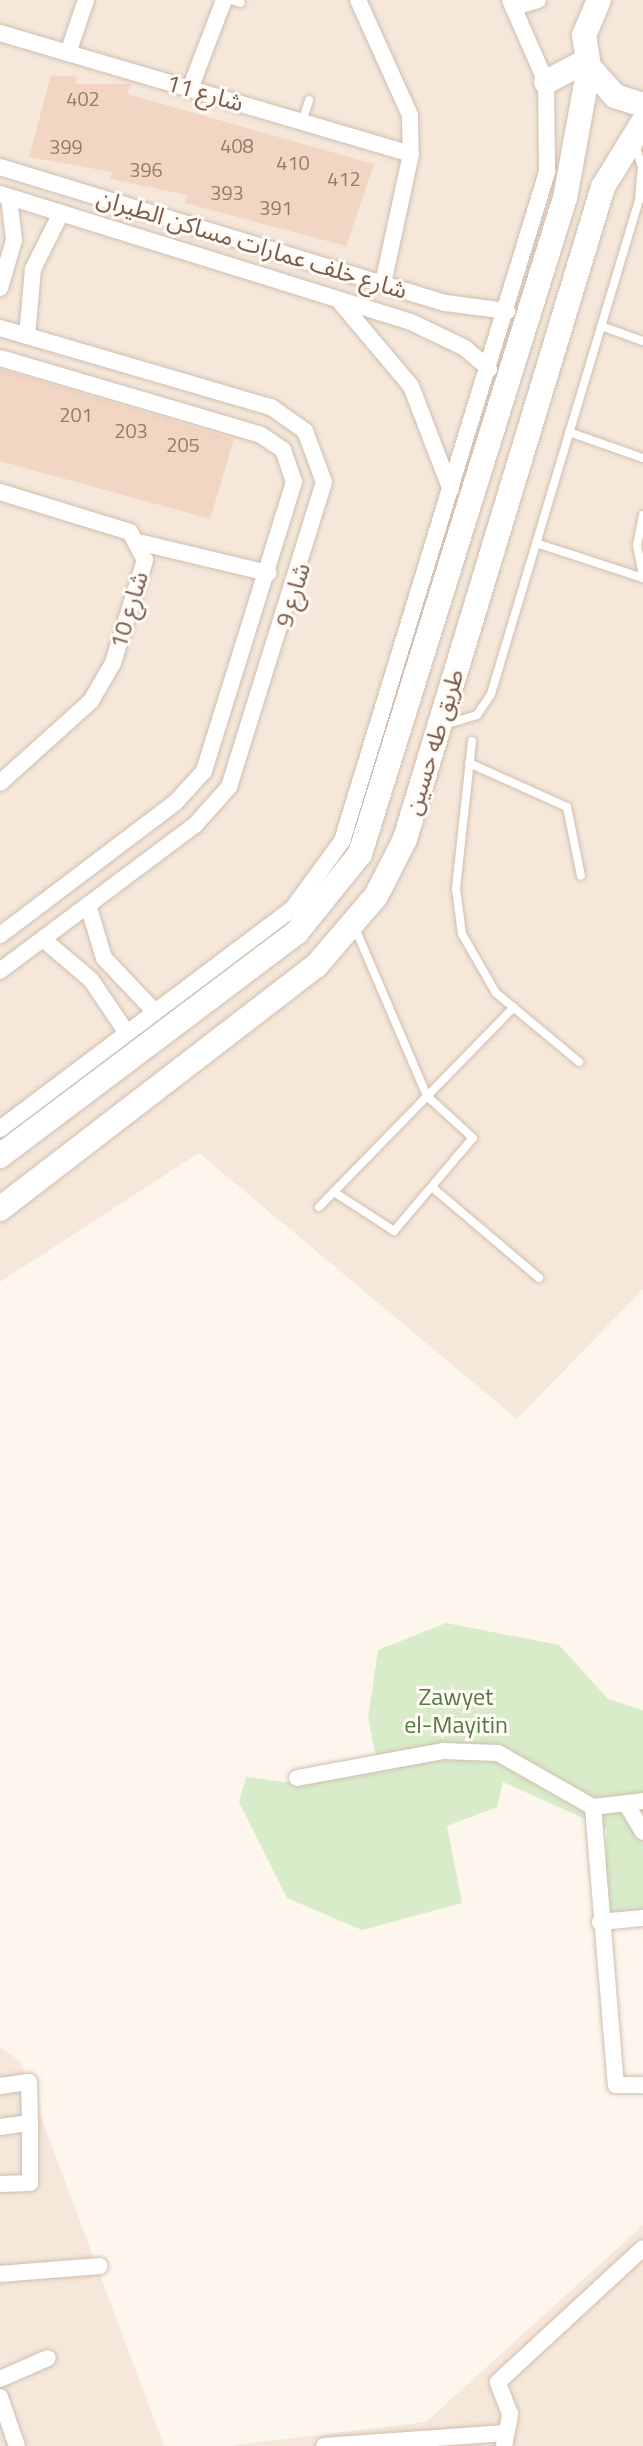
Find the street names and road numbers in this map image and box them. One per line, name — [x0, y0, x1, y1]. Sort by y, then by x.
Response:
street label: شارع 11 — [163, 68, 247, 118]
street label: شارع خلف عمارات مساكن الطيران — [94, 183, 410, 305]
street label: شارع 9 — [270, 559, 316, 631]
street label: شارع 10 — [104, 568, 154, 652]
street label: طريق طه حسين — [398, 666, 470, 818]

